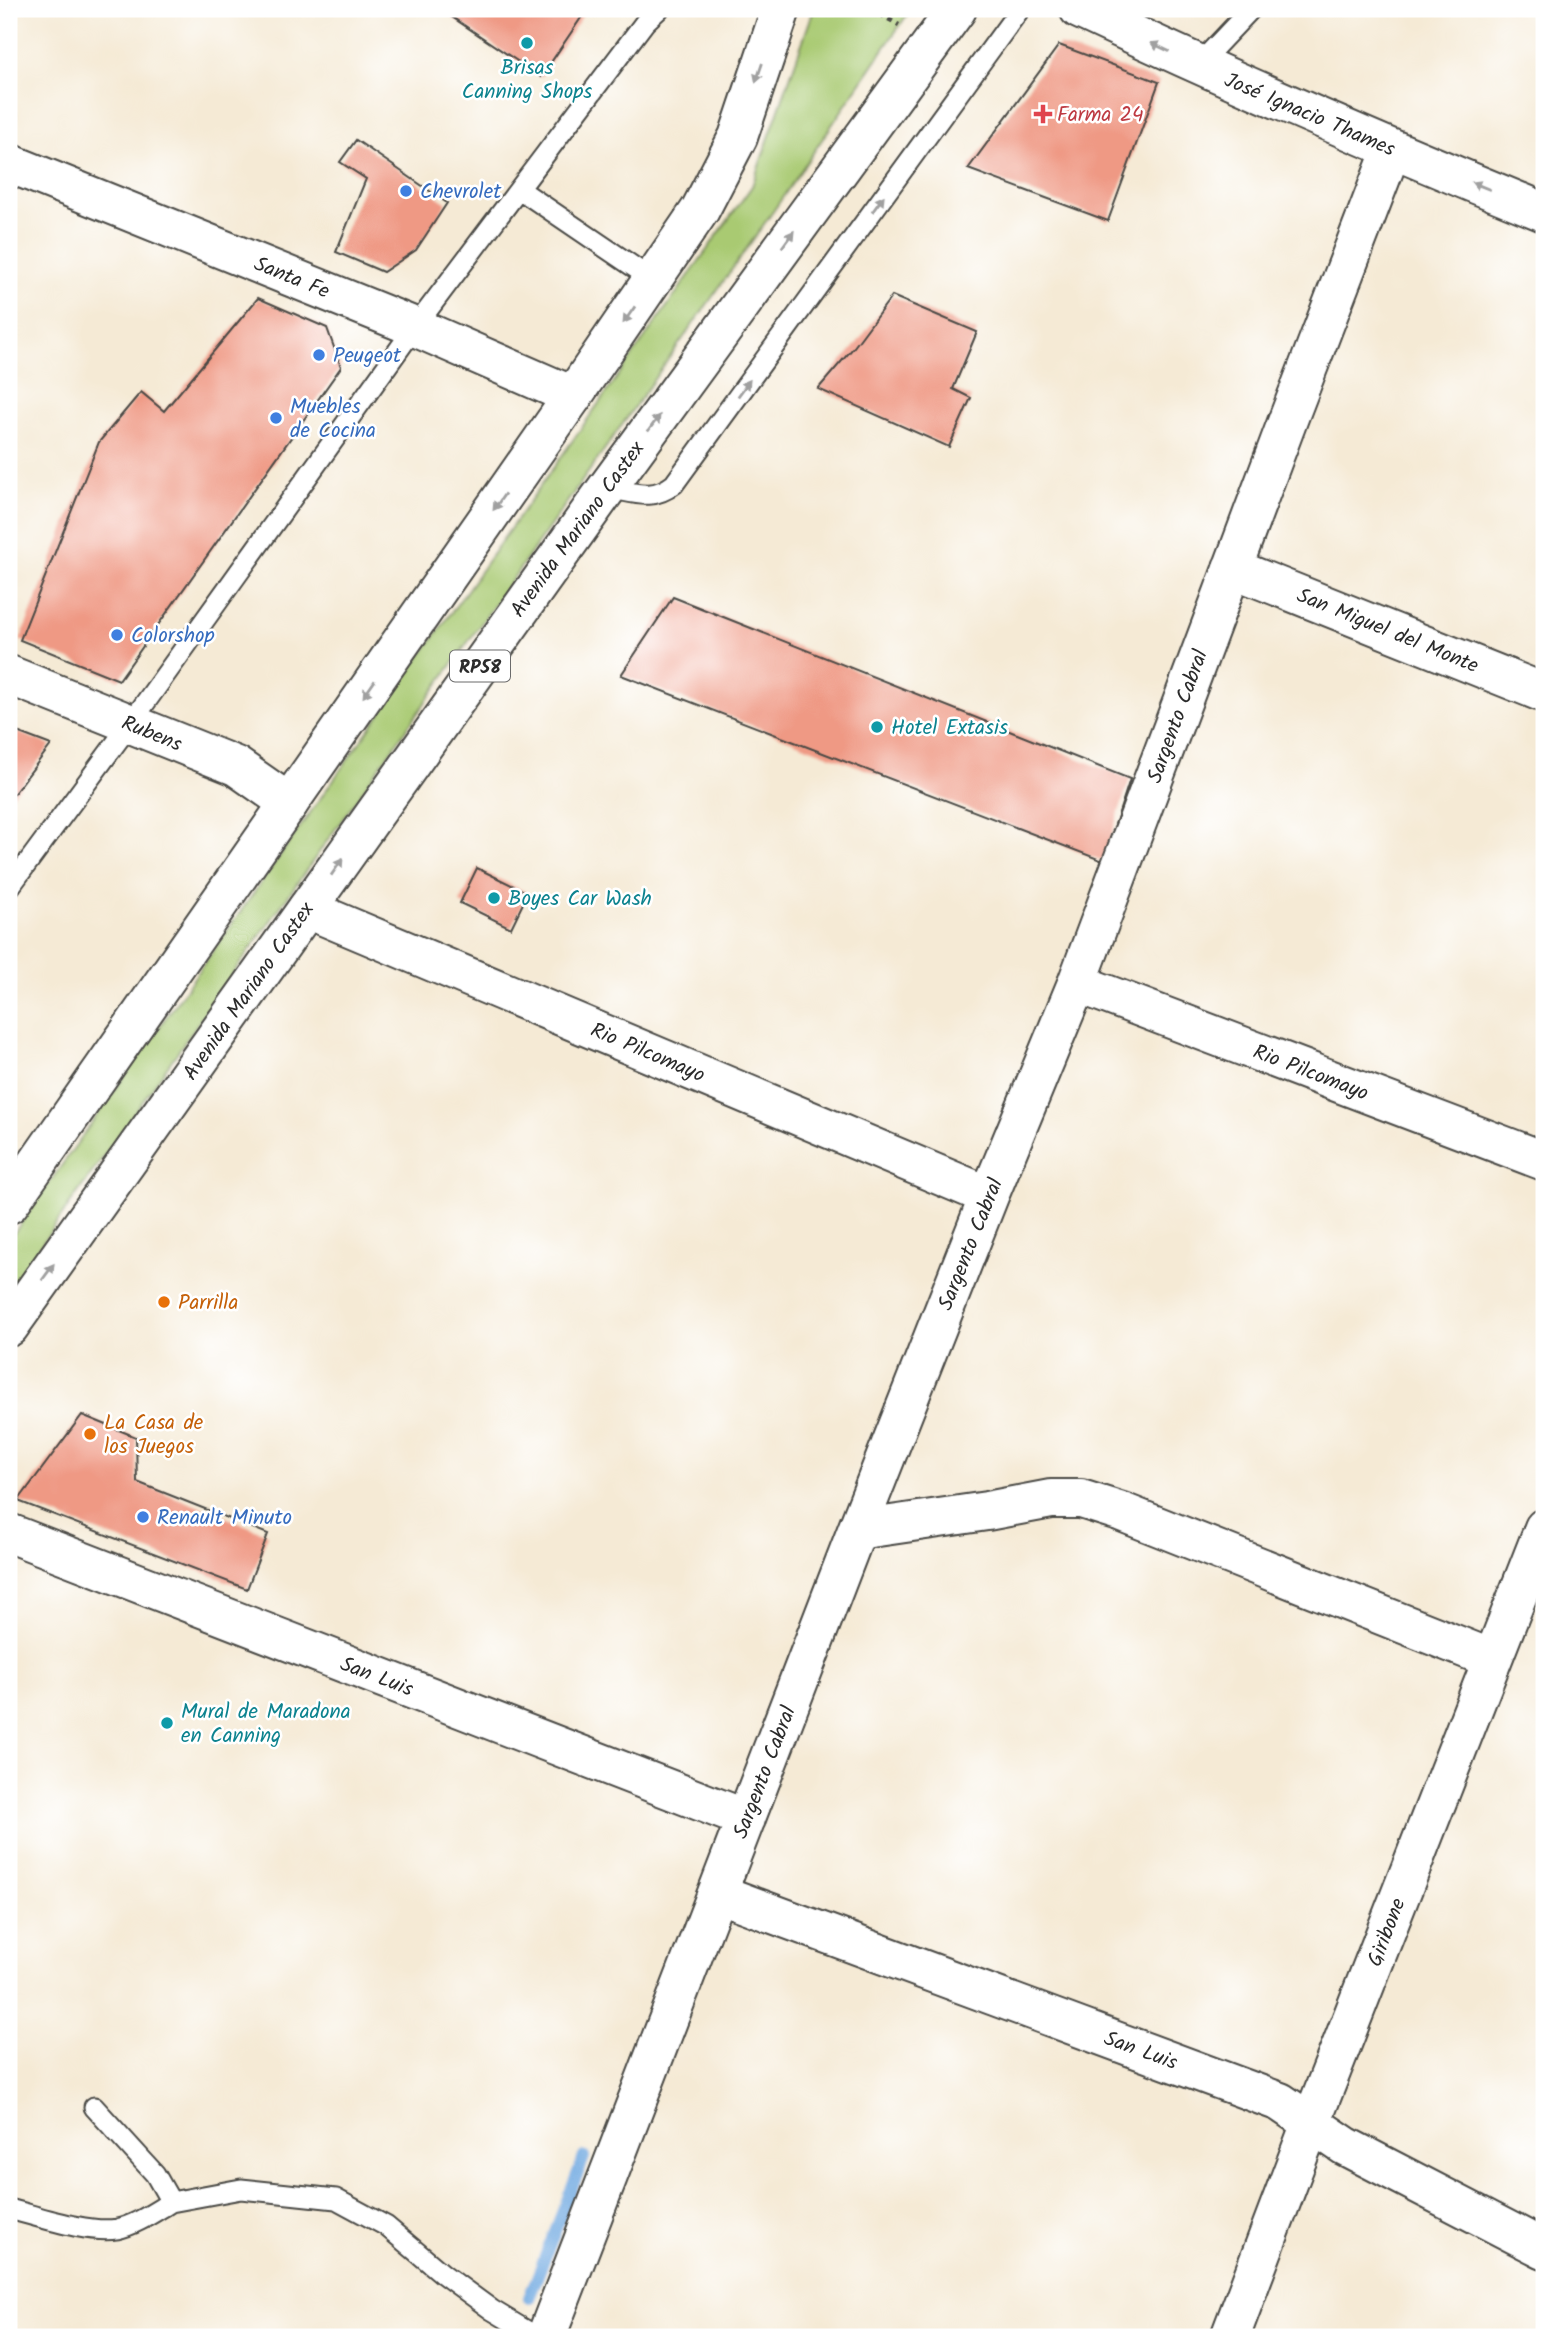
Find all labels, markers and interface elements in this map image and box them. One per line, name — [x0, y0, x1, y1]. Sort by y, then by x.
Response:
marker: Brisas Canning Shops — [519, 35, 535, 51]
one-way arrow — [1150, 41, 1170, 53]
place label: Brisas Canning Shops — [462, 52, 592, 109]
one-way arrow — [754, 63, 764, 84]
street label: José Ignacio Thames — [1219, 64, 1400, 166]
place label: Farma 24 — [1057, 99, 1144, 132]
marker: Farma 24 — [1035, 106, 1051, 122]
place label: Chevrolet — [420, 176, 502, 209]
one-way arrow — [1471, 180, 1491, 192]
marker: Chevrolet — [398, 183, 414, 199]
one-way arrow — [871, 195, 885, 213]
one-way arrow — [780, 230, 795, 248]
street label: Santa Fe — [249, 248, 335, 309]
one-way arrow — [622, 306, 636, 324]
place label: Peugeot — [333, 340, 402, 373]
marker: Peugeot — [311, 347, 327, 363]
one-way arrow — [737, 379, 751, 397]
place label: Muebles de Cocina — [290, 391, 376, 448]
marker: Muebles de Cocina — [268, 410, 284, 426]
one-way arrow — [647, 413, 661, 432]
street label: Avenida Mariano Castex — [503, 434, 654, 625]
one-way arrow — [492, 493, 506, 511]
street label: San Miguel del Monte — [1291, 580, 1484, 683]
place label: Colorshop — [131, 620, 214, 653]
marker: Colorshop — [109, 627, 125, 643]
street label: Sargento Cabral — [1139, 645, 1218, 788]
road number: RP58 — [450, 650, 510, 681]
one-way arrow — [362, 680, 376, 698]
street label: Rubens — [116, 707, 187, 762]
place label: Hotel Extasis — [891, 712, 1008, 745]
marker: Hotel Extasis — [869, 719, 885, 735]
one-way arrow — [329, 858, 343, 876]
place label: Boyes Car Wash — [508, 883, 652, 916]
marker: Boyes Car Wash — [486, 890, 502, 906]
street label: Avenida Mariano Castex — [175, 895, 324, 1088]
street label: Rio Pilcomayo — [585, 1014, 710, 1092]
street label: Rio Pilcomayo — [1248, 1036, 1373, 1111]
street label: Sargento Cabral — [930, 1173, 1013, 1316]
one-way arrow — [41, 1263, 55, 1281]
place label: Parrilla — [178, 1287, 238, 1320]
marker: Parrilla — [156, 1294, 172, 1310]
place label: La Casa de los Juegos — [104, 1407, 204, 1464]
marker: La Casa de los Juegos — [82, 1426, 98, 1442]
place label: Renault Minuto — [157, 1502, 292, 1535]
marker: Renault Minuto — [135, 1509, 151, 1525]
street label: San Luis — [335, 1648, 418, 1706]
place label: Mural de Maradona en Canning — [181, 1696, 351, 1753]
street label: Sargento Cabral — [725, 1701, 806, 1844]
marker: Mural de Maradona en Canning — [159, 1715, 175, 1731]
street label: Giribone — [1359, 1893, 1416, 1972]
street label: San Luis — [1099, 2023, 1182, 2080]

